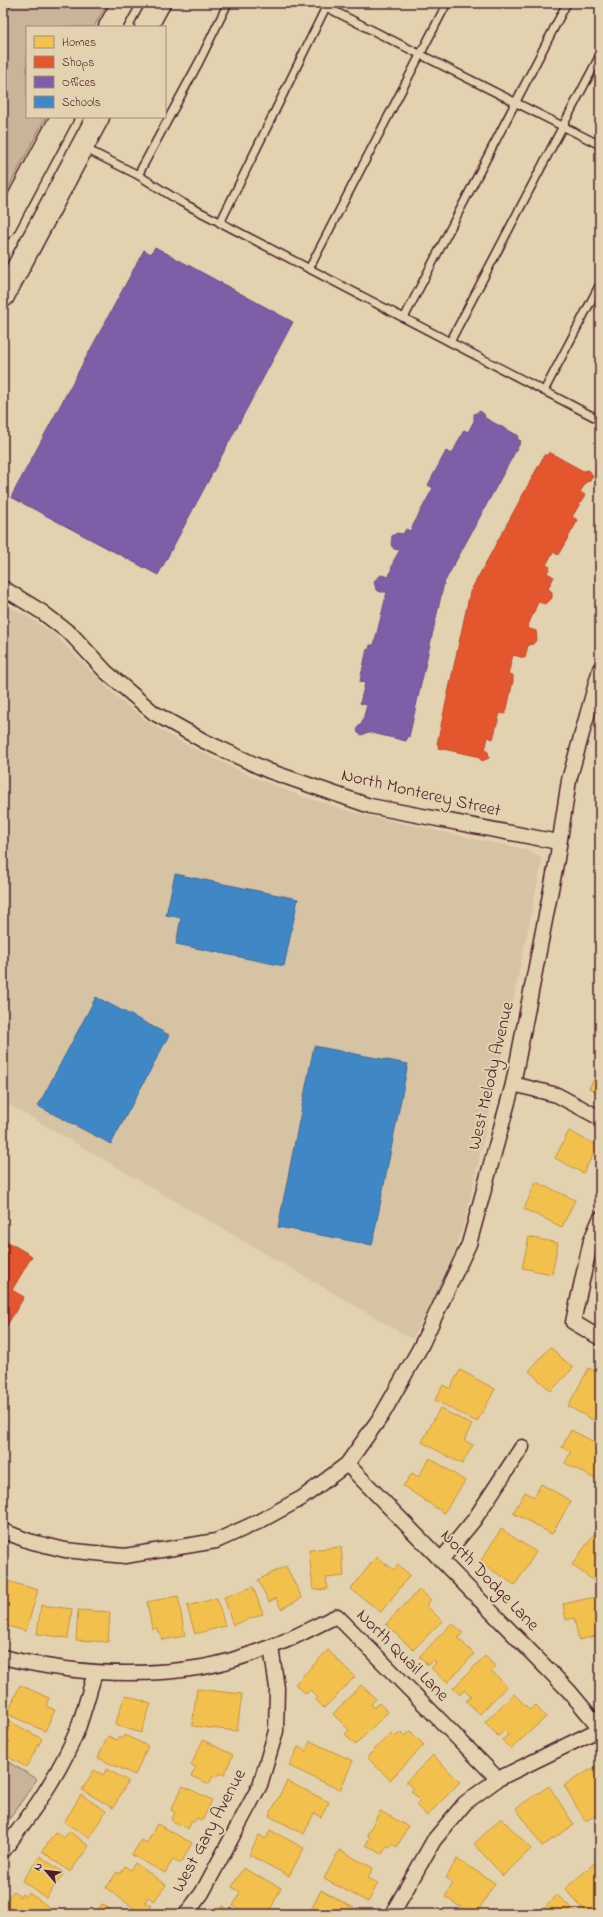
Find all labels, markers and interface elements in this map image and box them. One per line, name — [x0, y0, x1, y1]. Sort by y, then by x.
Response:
legend — [26, 26, 166, 118]
text: Homes — [62, 34, 96, 52]
text: Shops — [62, 54, 94, 72]
text: Offices — [62, 74, 96, 92]
text: Schools — [62, 94, 101, 112]
street label: North Monterey Street — [339, 763, 503, 825]
street label: West Melody Avenue — [462, 998, 522, 1153]
street label: North Dodge Lane — [433, 1524, 545, 1639]
street label: North Quail Lane — [350, 1604, 455, 1709]
street label: West Gary Avenue — [166, 1764, 254, 1897]
north arrow — [26, 1851, 66, 1891]
text: N — [29, 1860, 47, 1874]

